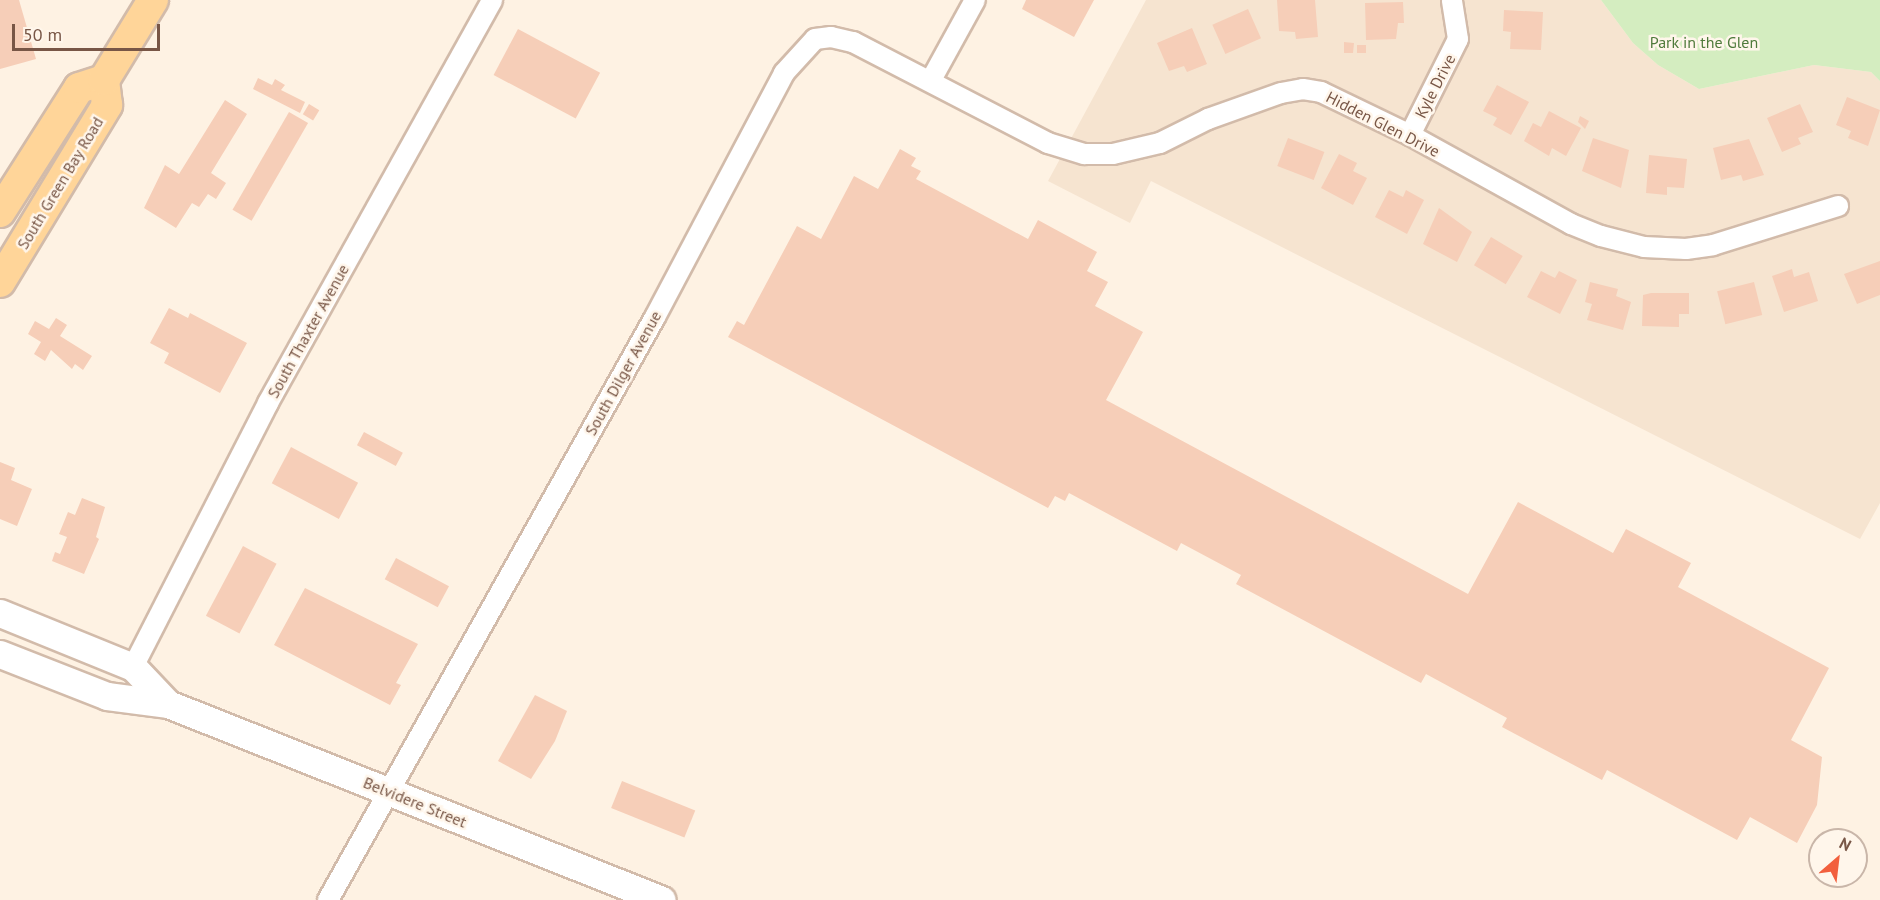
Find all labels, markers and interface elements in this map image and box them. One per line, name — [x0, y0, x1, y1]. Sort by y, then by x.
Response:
scale bar — [15, 12, 164, 50]
text: 50 m — [23, 23, 62, 46]
park label: Park in the Glen — [1650, 32, 1758, 52]
street label: Kyle Drive — [1411, 51, 1459, 121]
street label: Hidden Glen Drive — [1323, 87, 1443, 161]
street label: South Green Bay Road — [13, 113, 107, 253]
street label: South Thaxter Avenue — [263, 260, 353, 402]
street label: South Dilger Avenue — [581, 307, 665, 439]
street label: Belvidere Street — [361, 773, 469, 831]
north arrow — [1808, 828, 1868, 888]
text: N — [1836, 833, 1855, 855]

